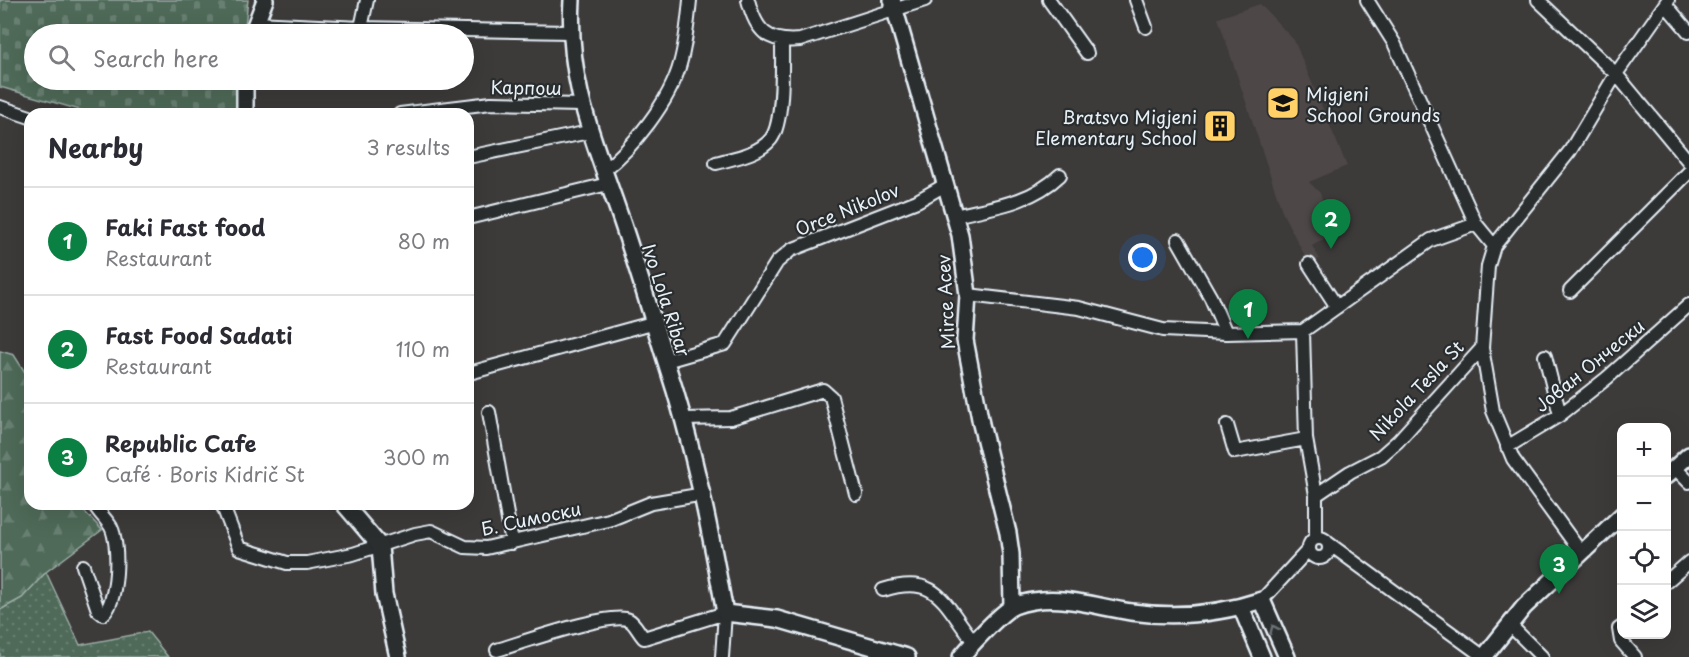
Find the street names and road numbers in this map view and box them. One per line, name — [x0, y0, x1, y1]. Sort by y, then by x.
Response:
street label: Карпош — [490, 73, 562, 101]
street label: Orce Nikolov — [791, 176, 903, 242]
street label: Ivo Lola Ribar — [636, 240, 698, 361]
street label: Mirce Acev — [929, 254, 961, 350]
street label: Јован Ончески — [1528, 312, 1650, 418]
street label: Nikola Tesla St — [1362, 334, 1470, 446]
street label: Б. Симоски — [479, 494, 583, 542]

